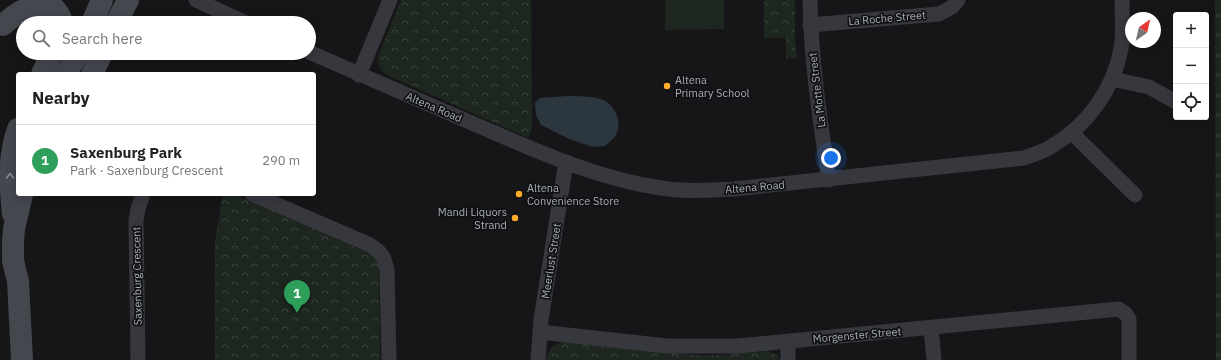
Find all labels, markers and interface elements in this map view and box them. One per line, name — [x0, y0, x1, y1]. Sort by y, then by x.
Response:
street label: La Roche Street — [848, 8, 926, 28]
north arrow — [1125, 12, 1161, 48]
map controls — [1173, 12, 1209, 120]
button: + — [1173, 12, 1209, 48]
search box — [16, 16, 316, 60]
icon: search — [30, 27, 52, 49]
text: Search here — [62, 29, 142, 48]
button: − — [1173, 48, 1209, 84]
street label: La Motte Street — [805, 52, 829, 128]
place label: Altena Primary School — [675, 73, 750, 100]
marker: Altena Primary School — [662, 81, 672, 91]
button: locate — [1173, 84, 1209, 120]
text: Nearby — [32, 87, 90, 109]
street label: Altena Road — [404, 89, 464, 125]
text: Saxenburg Park — [70, 143, 182, 162]
your location — [821, 148, 841, 168]
text: 1 — [41, 152, 49, 169]
text: 290 m — [262, 152, 300, 169]
text: Park · Saxenburg Crescent — [70, 162, 223, 179]
one-way arrow — [6, 173, 15, 179]
street label: Altena Road — [725, 177, 785, 197]
place label: Altena Convenience Store — [527, 181, 619, 208]
marker: Altena Convenience Store — [514, 189, 524, 199]
place label: Mandi Liquors Strand — [438, 205, 507, 232]
marker: Mandi Liquors Strand — [510, 213, 520, 223]
street label: Meerlust Street — [538, 222, 564, 300]
street label: Saxenburg Crescent — [129, 226, 145, 325]
pin: 1 — [284, 280, 310, 313]
street label: Morgenster Street — [812, 324, 902, 346]

